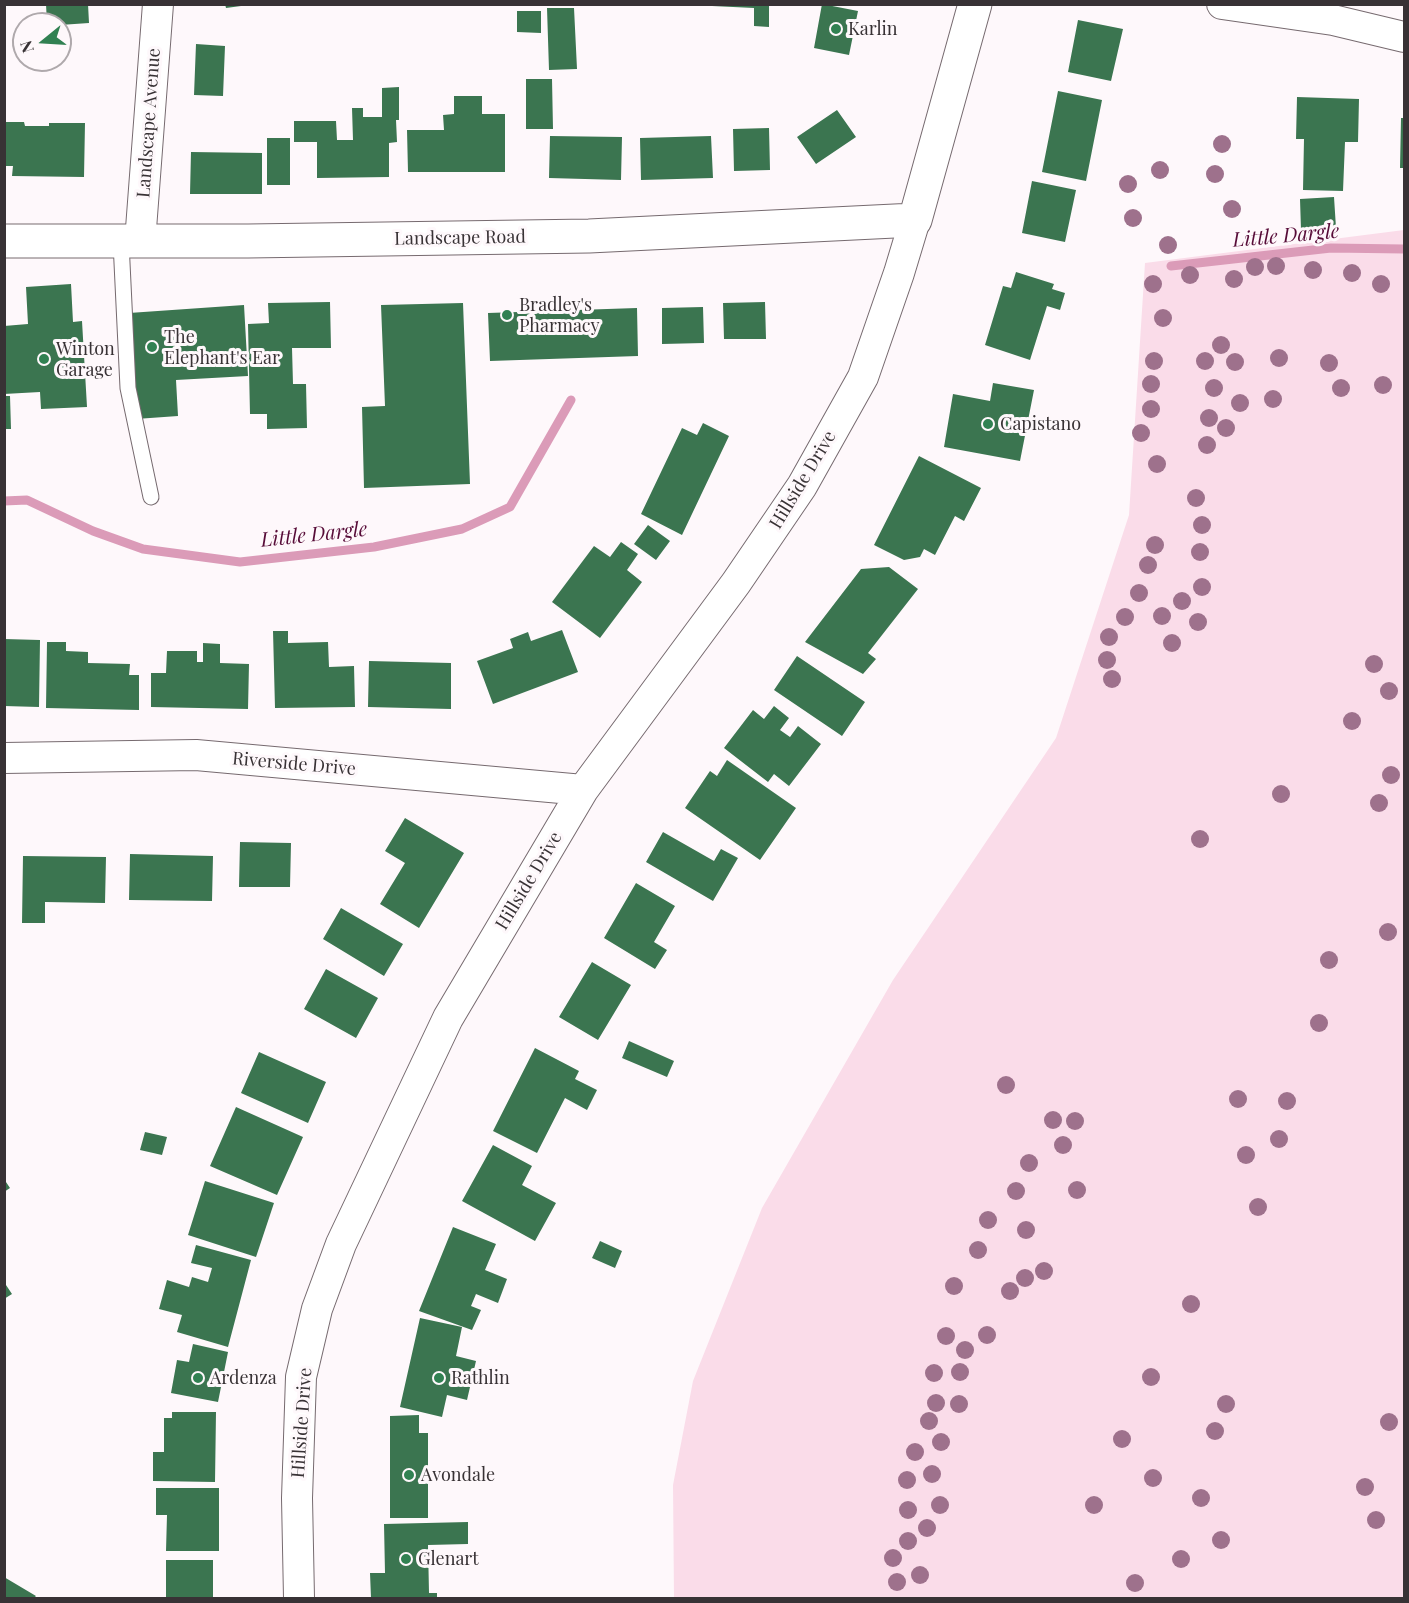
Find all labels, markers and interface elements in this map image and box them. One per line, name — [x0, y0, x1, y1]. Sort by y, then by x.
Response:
north arrow — [12, 12, 72, 72]
place label: Karlin — [848, 18, 898, 40]
marker: Karlin — [829, 22, 843, 36]
text: N — [15, 38, 38, 56]
street label: Landscape Avenue — [133, 47, 165, 199]
water label: Little Dargle — [1232, 219, 1340, 253]
street label: Landscape Road — [394, 226, 526, 250]
place label: Bradley's Pharmacy — [519, 294, 600, 336]
marker: Bradley's Pharmacy — [500, 308, 514, 322]
place label: The Elephant's Ear — [164, 326, 280, 368]
place label: Winton Garage — [56, 338, 115, 380]
marker: The Elephant's Ear — [145, 340, 159, 354]
marker: Winton Garage — [37, 352, 51, 366]
place label: Capistano — [1000, 413, 1081, 435]
marker: Capistano — [981, 417, 995, 431]
street label: Hillside Drive — [765, 427, 841, 533]
water label: Little Dargle — [260, 517, 368, 553]
street label: Riverside Drive — [231, 748, 357, 780]
street label: Hillside Drive — [491, 828, 567, 934]
place label: Ardenza — [210, 1367, 277, 1389]
street label: Hillside Drive — [287, 1367, 317, 1479]
place label: Rathlin — [451, 1367, 510, 1389]
marker: Ardenza — [191, 1371, 205, 1385]
marker: Rathlin — [432, 1371, 446, 1385]
place label: Avondale — [421, 1464, 495, 1486]
marker: Avondale — [402, 1468, 416, 1482]
place label: Glenart — [418, 1548, 479, 1570]
marker: Glenart — [399, 1552, 413, 1566]

